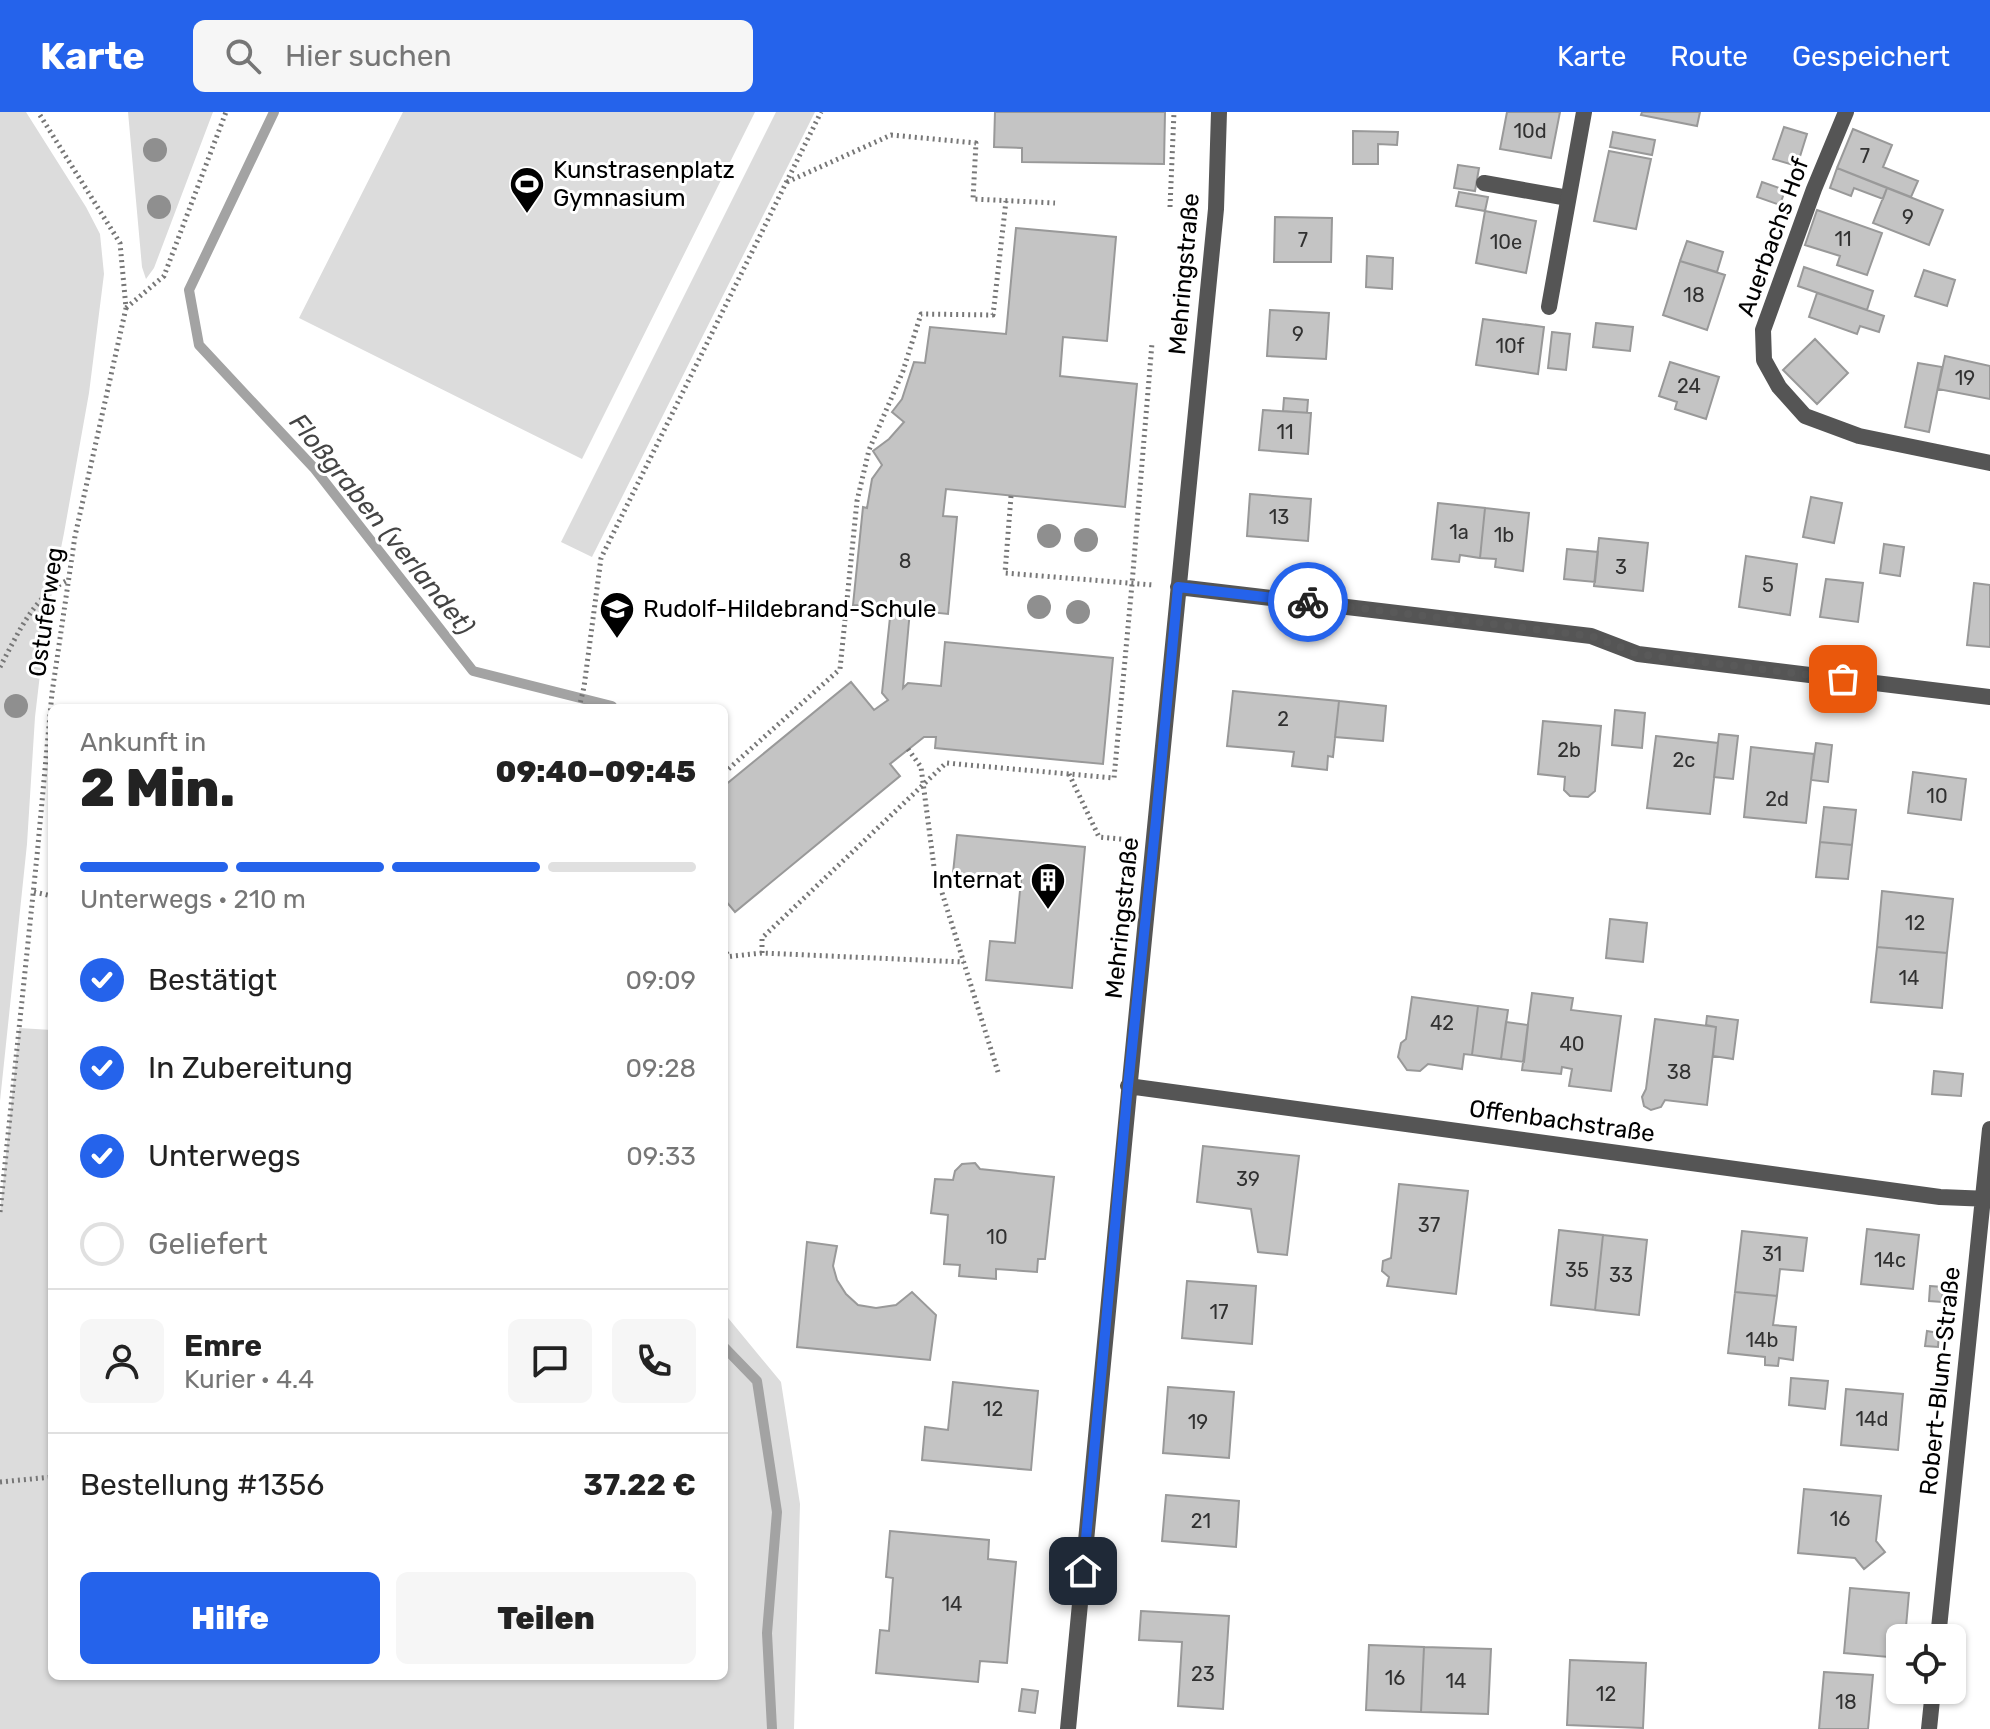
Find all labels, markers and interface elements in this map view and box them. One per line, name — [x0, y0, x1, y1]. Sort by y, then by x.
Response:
search box — [193, 20, 753, 92]
text: Karte — [40, 33, 145, 79]
icon: search — [221, 34, 265, 78]
text: Hier suchen — [285, 38, 452, 74]
text: Karte — [1557, 40, 1626, 73]
text: Route — [1670, 40, 1748, 73]
text: Gespeichert — [1792, 40, 1950, 73]
house number: 10d — [1513, 119, 1547, 143]
house number: 7 — [1860, 144, 1870, 168]
street label: Auerbachs Hof — [1731, 153, 1815, 320]
place label: Kunstrasenplatz Gymnasium — [553, 156, 735, 212]
sports icon: Kunstrasenplatz Gymnasium — [508, 165, 546, 215]
street label: Mehringstraße — [1163, 192, 1205, 356]
house number: 9 — [1902, 205, 1914, 229]
house number: 11 — [1834, 227, 1852, 251]
house number: 7 — [1298, 228, 1308, 252]
house number: 10e — [1490, 230, 1522, 254]
house number: 18 — [1683, 283, 1705, 307]
house number: 9 — [1292, 322, 1304, 346]
house number: 10f — [1496, 334, 1525, 358]
house number: 19 — [1955, 366, 1975, 390]
house number: 24 — [1677, 374, 1701, 398]
water label: Floßgraben (verlandet) — [283, 407, 481, 642]
house number: 11 — [1276, 420, 1294, 444]
house number: 13 — [1269, 505, 1289, 529]
house number: 1a — [1449, 520, 1469, 544]
house number: 1b — [1494, 523, 1514, 547]
street label: Ostuferweg — [23, 545, 69, 679]
house number: 8 — [899, 549, 911, 573]
house number: 3 — [1615, 555, 1627, 579]
courier — [1268, 562, 1348, 642]
house number: 5 — [1762, 573, 1774, 597]
icon: bike — [1286, 580, 1330, 624]
school or university icon: Rudolf-Hildebrand-Schule — [598, 590, 636, 640]
place label: Rudolf-Hildebrand-Schule — [643, 595, 937, 623]
pin — [1809, 645, 1877, 713]
icon: bag — [1821, 657, 1865, 701]
house number: 2 — [1277, 707, 1289, 731]
text: Ankunft in — [80, 727, 206, 758]
house number: 2b — [1557, 738, 1581, 762]
house number: 2c — [1673, 748, 1695, 772]
text: 09:40–09:45 — [495, 754, 696, 790]
text: 2 Min. — [80, 757, 235, 819]
house number: 10 — [1926, 784, 1948, 808]
house number: 2d — [1765, 787, 1789, 811]
street label: Mehringstraße — [1100, 836, 1144, 1000]
building icon: Internat — [1029, 861, 1067, 911]
place label: Internat — [932, 866, 1022, 894]
text: Unterwegs · 210 m — [80, 884, 306, 915]
house number: 12 — [1905, 911, 1925, 935]
icon: check — [80, 958, 124, 1002]
text: Bestätigt — [148, 962, 277, 998]
text: 09:09 — [625, 965, 696, 996]
house number: 14 — [1899, 966, 1919, 990]
house number: 42 — [1430, 1011, 1454, 1035]
house number: 40 — [1559, 1032, 1585, 1056]
icon: check — [80, 1046, 124, 1090]
text: In Zubereitung — [148, 1050, 353, 1086]
text: 09:28 — [626, 1053, 696, 1084]
house number: 38 — [1667, 1060, 1691, 1084]
street label: Offenbachstraße — [1467, 1094, 1657, 1148]
icon: check — [80, 1134, 124, 1178]
text: Unterwegs — [148, 1138, 301, 1174]
text: 09:33 — [626, 1141, 696, 1172]
house number: 39 — [1236, 1167, 1260, 1191]
house number: 37 — [1418, 1213, 1440, 1237]
house number: 10 — [986, 1225, 1008, 1249]
text: Geliefert — [148, 1226, 268, 1262]
house number: 31 — [1762, 1242, 1782, 1266]
house number: 14c — [1874, 1248, 1906, 1272]
house number: 35 — [1565, 1258, 1589, 1282]
house number: 33 — [1609, 1263, 1633, 1287]
street label: Robert-Blum-Straße — [1914, 1265, 1966, 1497]
house number: 17 — [1210, 1300, 1228, 1324]
button: person — [80, 1319, 164, 1403]
button: chat — [508, 1319, 592, 1403]
button: phone — [612, 1319, 696, 1403]
text: Emre — [184, 1328, 262, 1364]
house number: 14b — [1746, 1328, 1778, 1352]
text: Kurier · 4.4 — [184, 1364, 314, 1395]
house number: 12 — [983, 1397, 1003, 1421]
house number: 14d — [1856, 1407, 1888, 1431]
house number: 19 — [1188, 1410, 1208, 1434]
text: Bestellung #1356 — [80, 1467, 324, 1503]
text: 37.22 € — [583, 1467, 696, 1503]
house number: 16 — [1830, 1507, 1850, 1531]
house number: 21 — [1191, 1509, 1211, 1533]
pin — [1049, 1537, 1117, 1605]
icon: home — [1061, 1549, 1105, 1593]
button: Hilfe — [80, 1572, 380, 1664]
button: Teilen — [396, 1572, 696, 1664]
house number: 14 — [942, 1592, 962, 1616]
map controls — [1886, 1624, 1966, 1704]
button: locate — [1886, 1624, 1966, 1704]
house number: 23 — [1191, 1662, 1215, 1686]
house number: 16 — [1385, 1666, 1405, 1690]
house number: 14 — [1446, 1669, 1466, 1693]
house number: 12 — [1596, 1682, 1616, 1706]
house number: 18 — [1835, 1690, 1857, 1714]

